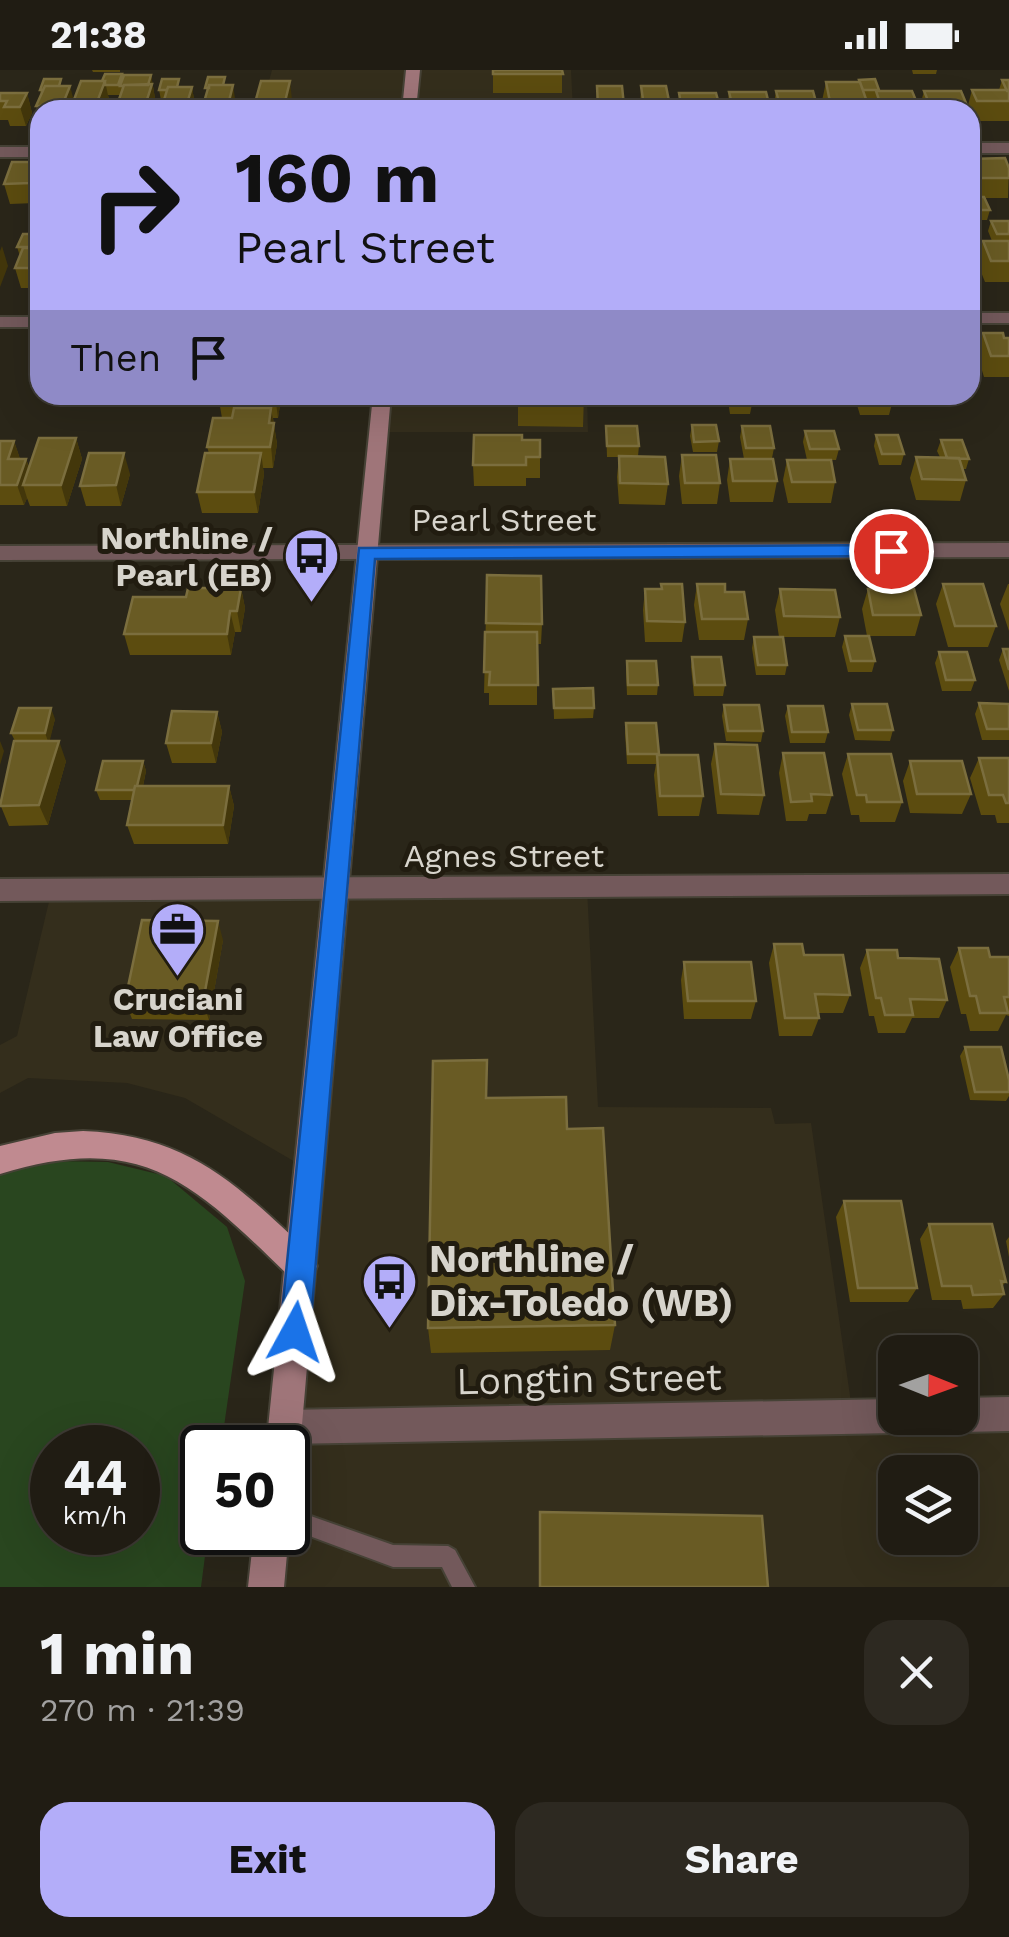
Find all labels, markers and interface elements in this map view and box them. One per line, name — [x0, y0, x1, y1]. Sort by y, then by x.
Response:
text: 21:38 — [50, 13, 147, 57]
text: 160 m — [235, 137, 439, 219]
icon: right — [70, 140, 200, 270]
text: Pearl Street — [235, 221, 495, 274]
icon: arrive — [181, 330, 236, 385]
text: Then — [70, 336, 161, 380]
street label: Pearl Street — [412, 501, 596, 539]
pin — [849, 509, 934, 594]
place label: Northline / Pearl (EB) — [100, 519, 273, 594]
icon: arrive — [864, 524, 919, 579]
bus stop icon: Northline / Pearl (EB) — [282, 526, 342, 605]
street label: Agnes Street — [404, 837, 604, 875]
office icon: Cruciani Law Office — [148, 900, 208, 979]
place label: Cruciani Law Office — [93, 980, 263, 1055]
place label: Northline / Dix-Toledo (WB) — [429, 1237, 733, 1325]
bus stop icon: Northline / Dix-Toledo (WB) — [360, 1251, 420, 1330]
position arrow — [243, 1280, 347, 1384]
north arrow — [878, 1335, 978, 1435]
map controls — [878, 1335, 978, 1555]
street label: Longtin Street — [456, 1355, 722, 1403]
speed limit sign: 50 — [180, 1425, 310, 1555]
text: 44 — [63, 1448, 127, 1507]
button: layers — [878, 1455, 978, 1555]
text: km/h — [63, 1501, 127, 1530]
text: 1 min — [40, 1618, 194, 1689]
button: close — [864, 1620, 969, 1725]
text: 270 m · 21:39 — [40, 1691, 245, 1729]
button: Exit — [40, 1802, 495, 1917]
button: Share — [515, 1802, 969, 1917]

